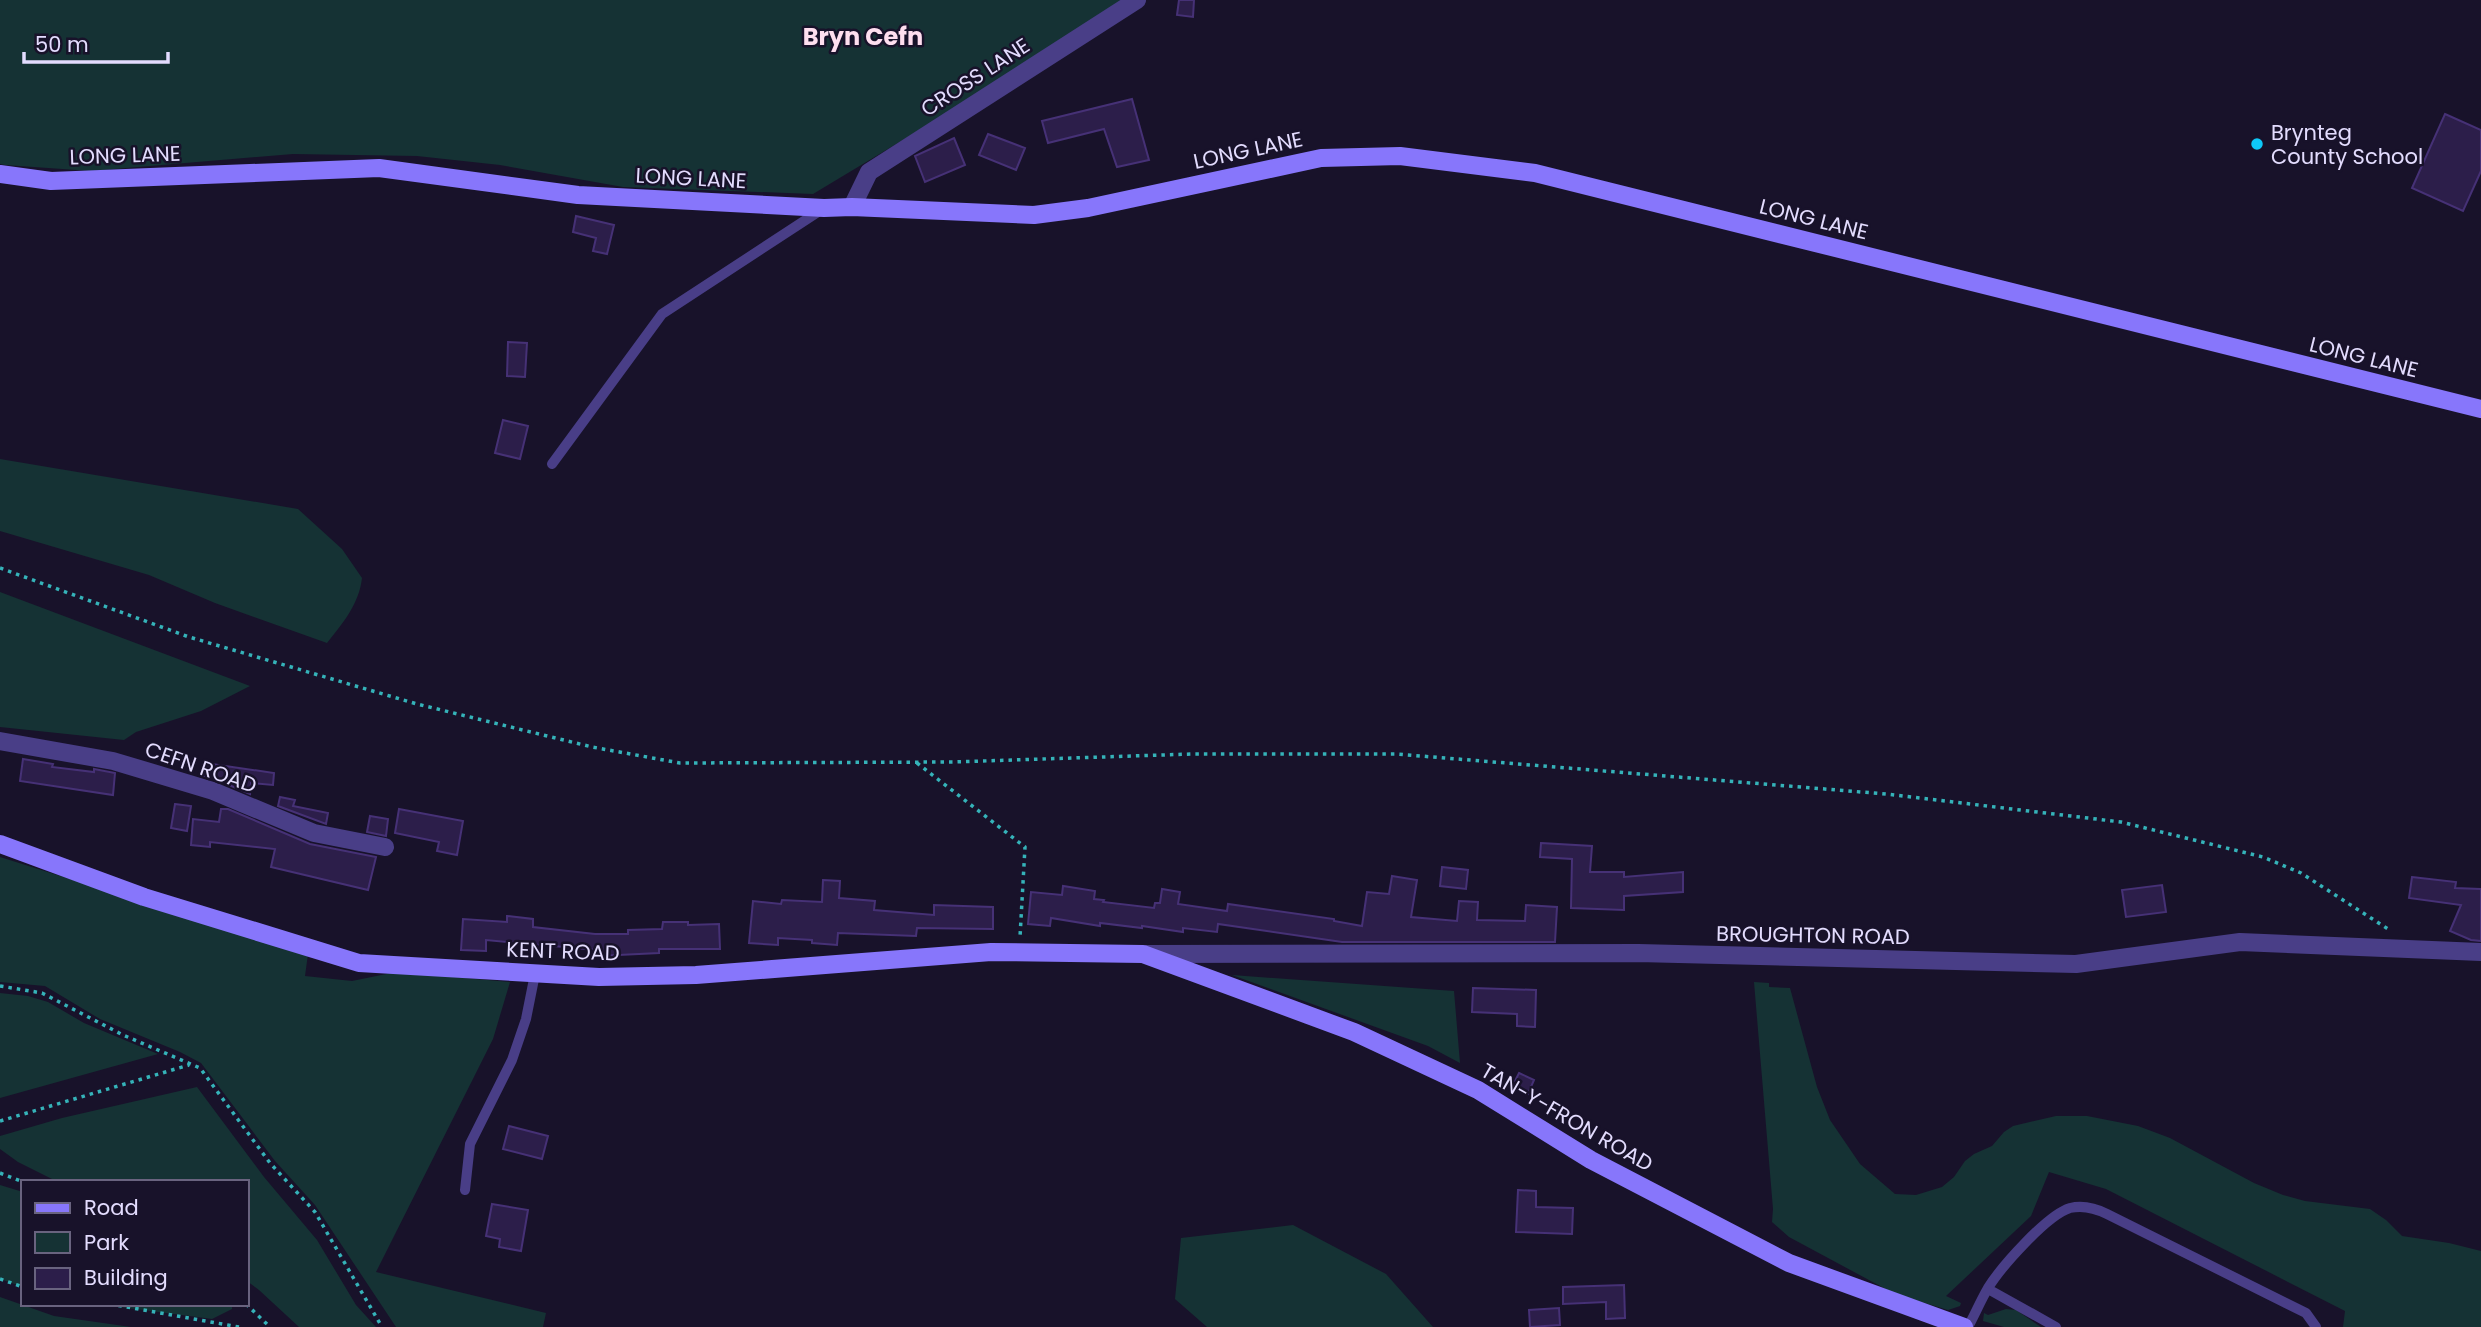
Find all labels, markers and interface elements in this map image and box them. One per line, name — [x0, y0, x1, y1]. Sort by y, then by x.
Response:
district label: Bryn Cefn — [803, 20, 923, 53]
scale bar — [24, 21, 168, 65]
text: 50 m — [35, 30, 89, 59]
street label: CROSS LANE — [915, 31, 1035, 123]
place label: Brynteg County School — [2271, 118, 2423, 171]
street label: LONG LANE — [1191, 124, 1305, 176]
marker: Brynteg County School — [2249, 136, 2265, 152]
street label: LONG LANE — [69, 139, 181, 171]
street label: LONG LANE — [635, 161, 747, 195]
street label: LONG LANE — [1757, 191, 1871, 247]
street label: LONG LANE — [2307, 329, 2421, 385]
street label: CEFN ROAD — [141, 734, 261, 800]
street label: BROUGHTON ROAD — [1716, 919, 1910, 951]
street label: KENT ROAD — [506, 935, 620, 967]
street label: TAN-Y-FRON ROAD — [1476, 1056, 1658, 1178]
legend — [21, 1180, 248, 1306]
text: Road — [84, 1193, 139, 1222]
text: Park — [84, 1228, 129, 1257]
text: Building — [84, 1263, 168, 1292]

